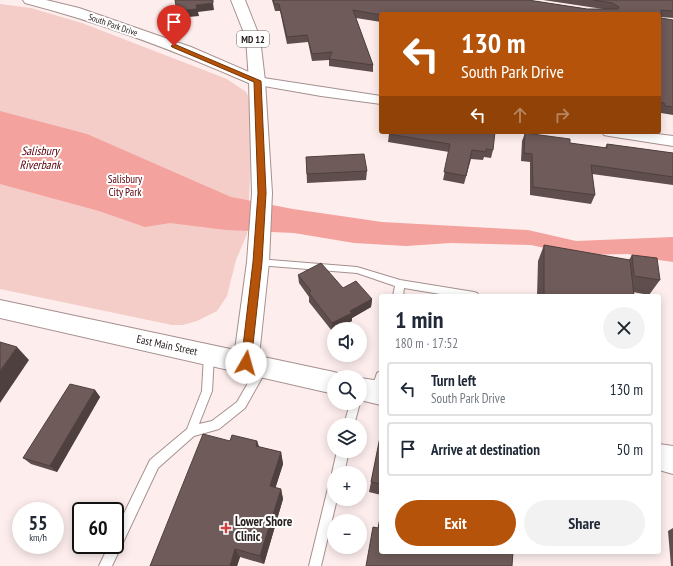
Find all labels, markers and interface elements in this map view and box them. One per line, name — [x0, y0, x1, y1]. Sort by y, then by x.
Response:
pin — [157, 5, 191, 46]
street label: South Park Drive — [87, 11, 140, 38]
icon: arrive — [163, 11, 185, 33]
text: 130 m — [461, 24, 525, 61]
icon: left — [395, 28, 447, 80]
road number: MD 12 — [237, 31, 269, 47]
text: South Park Drive — [461, 60, 564, 83]
icon: left — [467, 104, 489, 126]
icon: ahead — [509, 104, 531, 126]
icon: right — [551, 104, 573, 126]
water label: Salisbury Riverbank — [19, 143, 62, 172]
park label: Salisbury City Park — [108, 172, 143, 199]
text: 1 min — [395, 304, 443, 335]
button: close — [603, 307, 645, 349]
map controls — [327, 322, 367, 554]
button: sound — [327, 322, 367, 362]
street label: East Main Street — [135, 332, 199, 358]
text: 180 m · 17:52 — [395, 335, 458, 352]
position arrow — [225, 342, 267, 384]
button: search — [327, 370, 367, 410]
text: Turn left — [431, 371, 476, 390]
icon: left — [397, 378, 419, 400]
text: 130 m — [610, 380, 643, 399]
text: South Park Drive — [431, 390, 505, 407]
button: layers — [327, 418, 367, 458]
icon: arrive — [397, 438, 419, 460]
text: Arrive at destination — [431, 440, 540, 459]
text: 50 m — [617, 440, 643, 459]
button: + — [327, 466, 367, 506]
button: Exit — [395, 500, 516, 546]
button: Share — [524, 500, 645, 546]
speed limit sign: 60 — [72, 502, 124, 554]
text: 55 — [28, 510, 48, 536]
place label: Lower Shore Clinic — [235, 513, 293, 545]
button: − — [327, 514, 367, 554]
marker: Lower Shore Clinic — [220, 522, 232, 534]
text: km/h — [29, 531, 47, 544]

